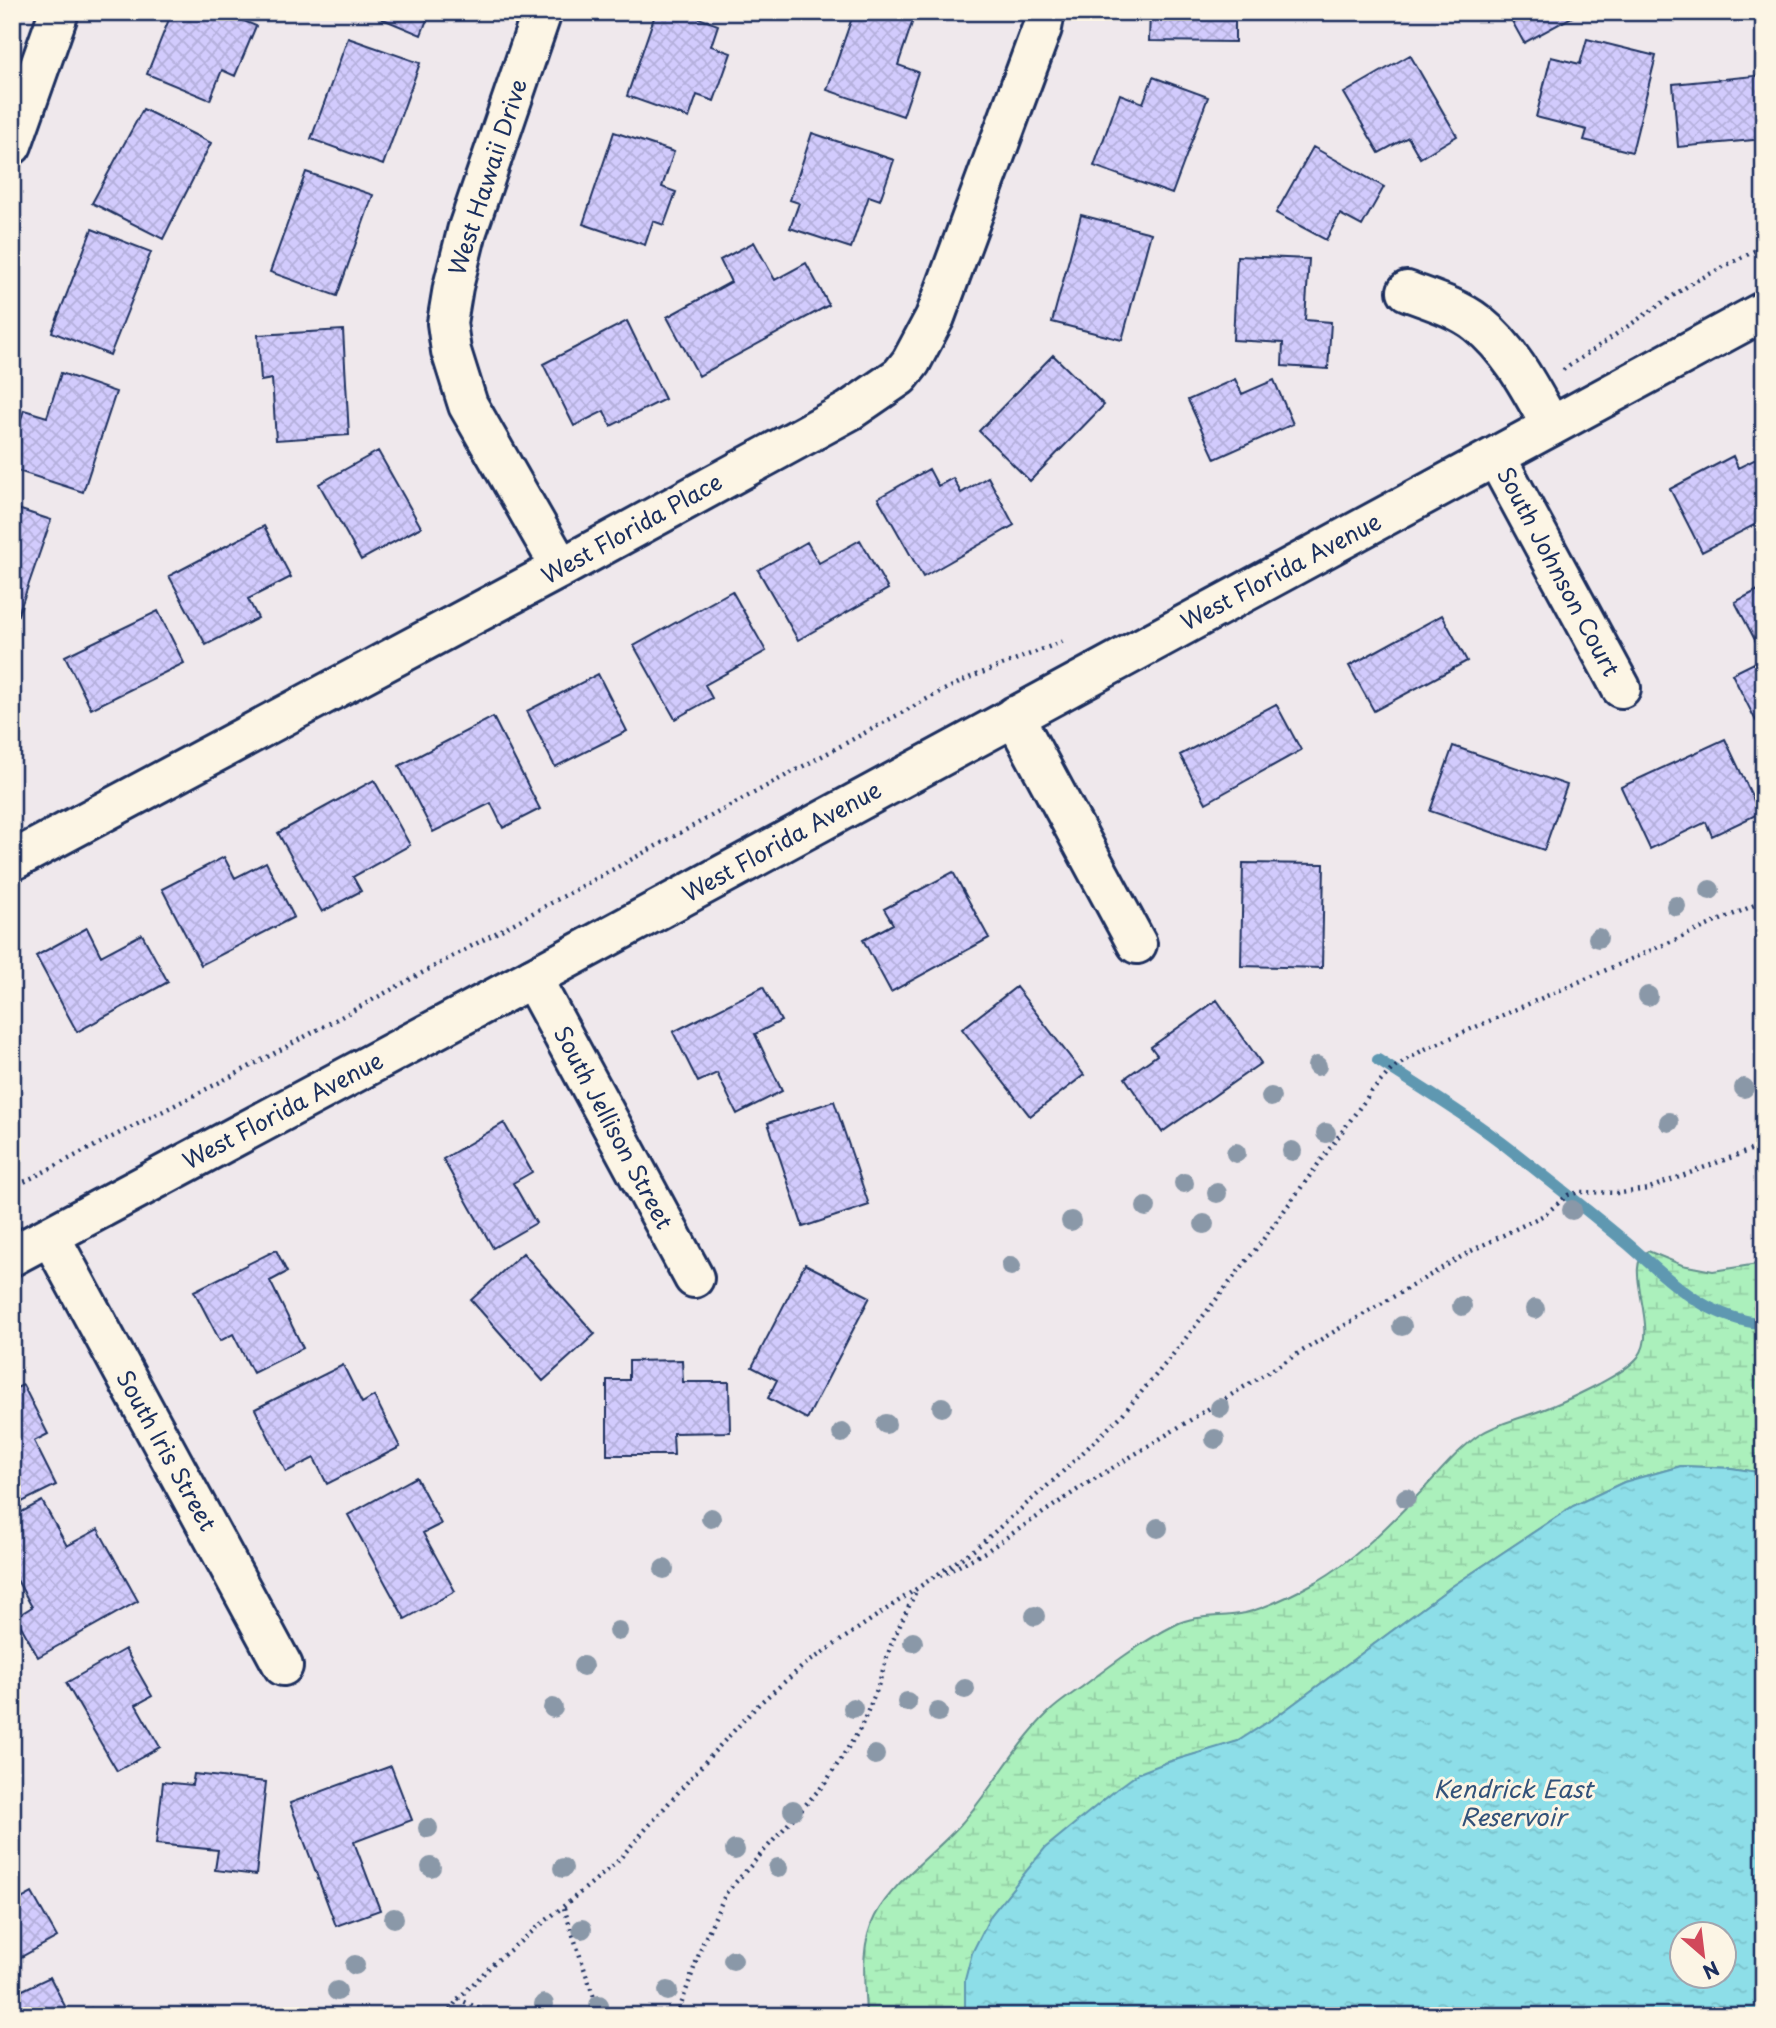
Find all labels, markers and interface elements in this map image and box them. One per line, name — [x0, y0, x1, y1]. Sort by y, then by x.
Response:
street label: West Hawaii Drive — [438, 74, 535, 279]
street label: South Johnson Court — [1489, 460, 1629, 682]
street label: West Florida Place — [535, 463, 728, 592]
street label: West Florida Avenue — [1174, 503, 1387, 638]
street label: West Florida Avenue — [675, 771, 887, 910]
street label: South Jellison Street — [546, 1019, 683, 1235]
street label: West Florida Avenue — [176, 1042, 389, 1177]
street label: South Iris Street — [109, 1363, 226, 1537]
water label: Kendrick East Reservoir — [1433, 1770, 1595, 1834]
north arrow — [1668, 1920, 1738, 1990]
text: N — [1698, 1955, 1725, 1987]

